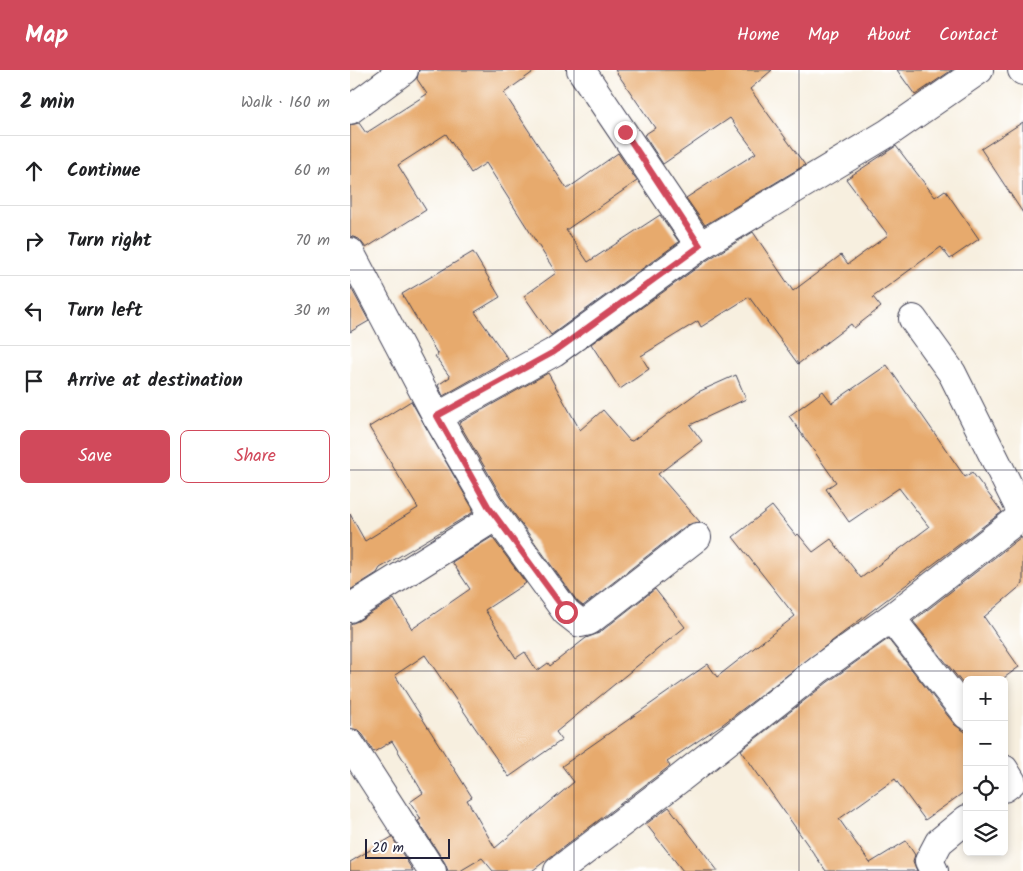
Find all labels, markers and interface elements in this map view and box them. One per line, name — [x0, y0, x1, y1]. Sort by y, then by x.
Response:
text: Map — [25, 16, 68, 55]
text: Home — [737, 21, 780, 50]
text: Map — [808, 21, 839, 50]
text: About — [867, 21, 911, 50]
text: Contact — [939, 21, 998, 50]
text: 2 min — [20, 86, 75, 119]
text: Walk · 160 m — [241, 90, 330, 115]
route end — [614, 121, 637, 144]
text: Continue — [67, 156, 140, 186]
icon: ahead — [20, 157, 48, 185]
text: 60 m — [294, 158, 330, 183]
text: Turn right — [67, 226, 152, 256]
icon: right — [20, 227, 48, 255]
text: 70 m — [295, 228, 330, 253]
text: Turn left — [67, 296, 142, 326]
icon: left — [20, 297, 48, 325]
text: 30 m — [294, 298, 330, 323]
text: Arrive at destination — [67, 366, 243, 396]
icon: arrive — [20, 367, 48, 395]
button: Save — [20, 430, 170, 483]
button: Share — [180, 430, 330, 483]
route start — [555, 601, 578, 624]
map controls — [963, 676, 1008, 856]
button: + — [963, 676, 1008, 721]
button: − — [963, 721, 1008, 766]
button: locate — [963, 766, 1008, 811]
button: layers — [963, 811, 1008, 856]
scale bar — [365, 836, 450, 859]
text: 20 m — [372, 837, 404, 859]

